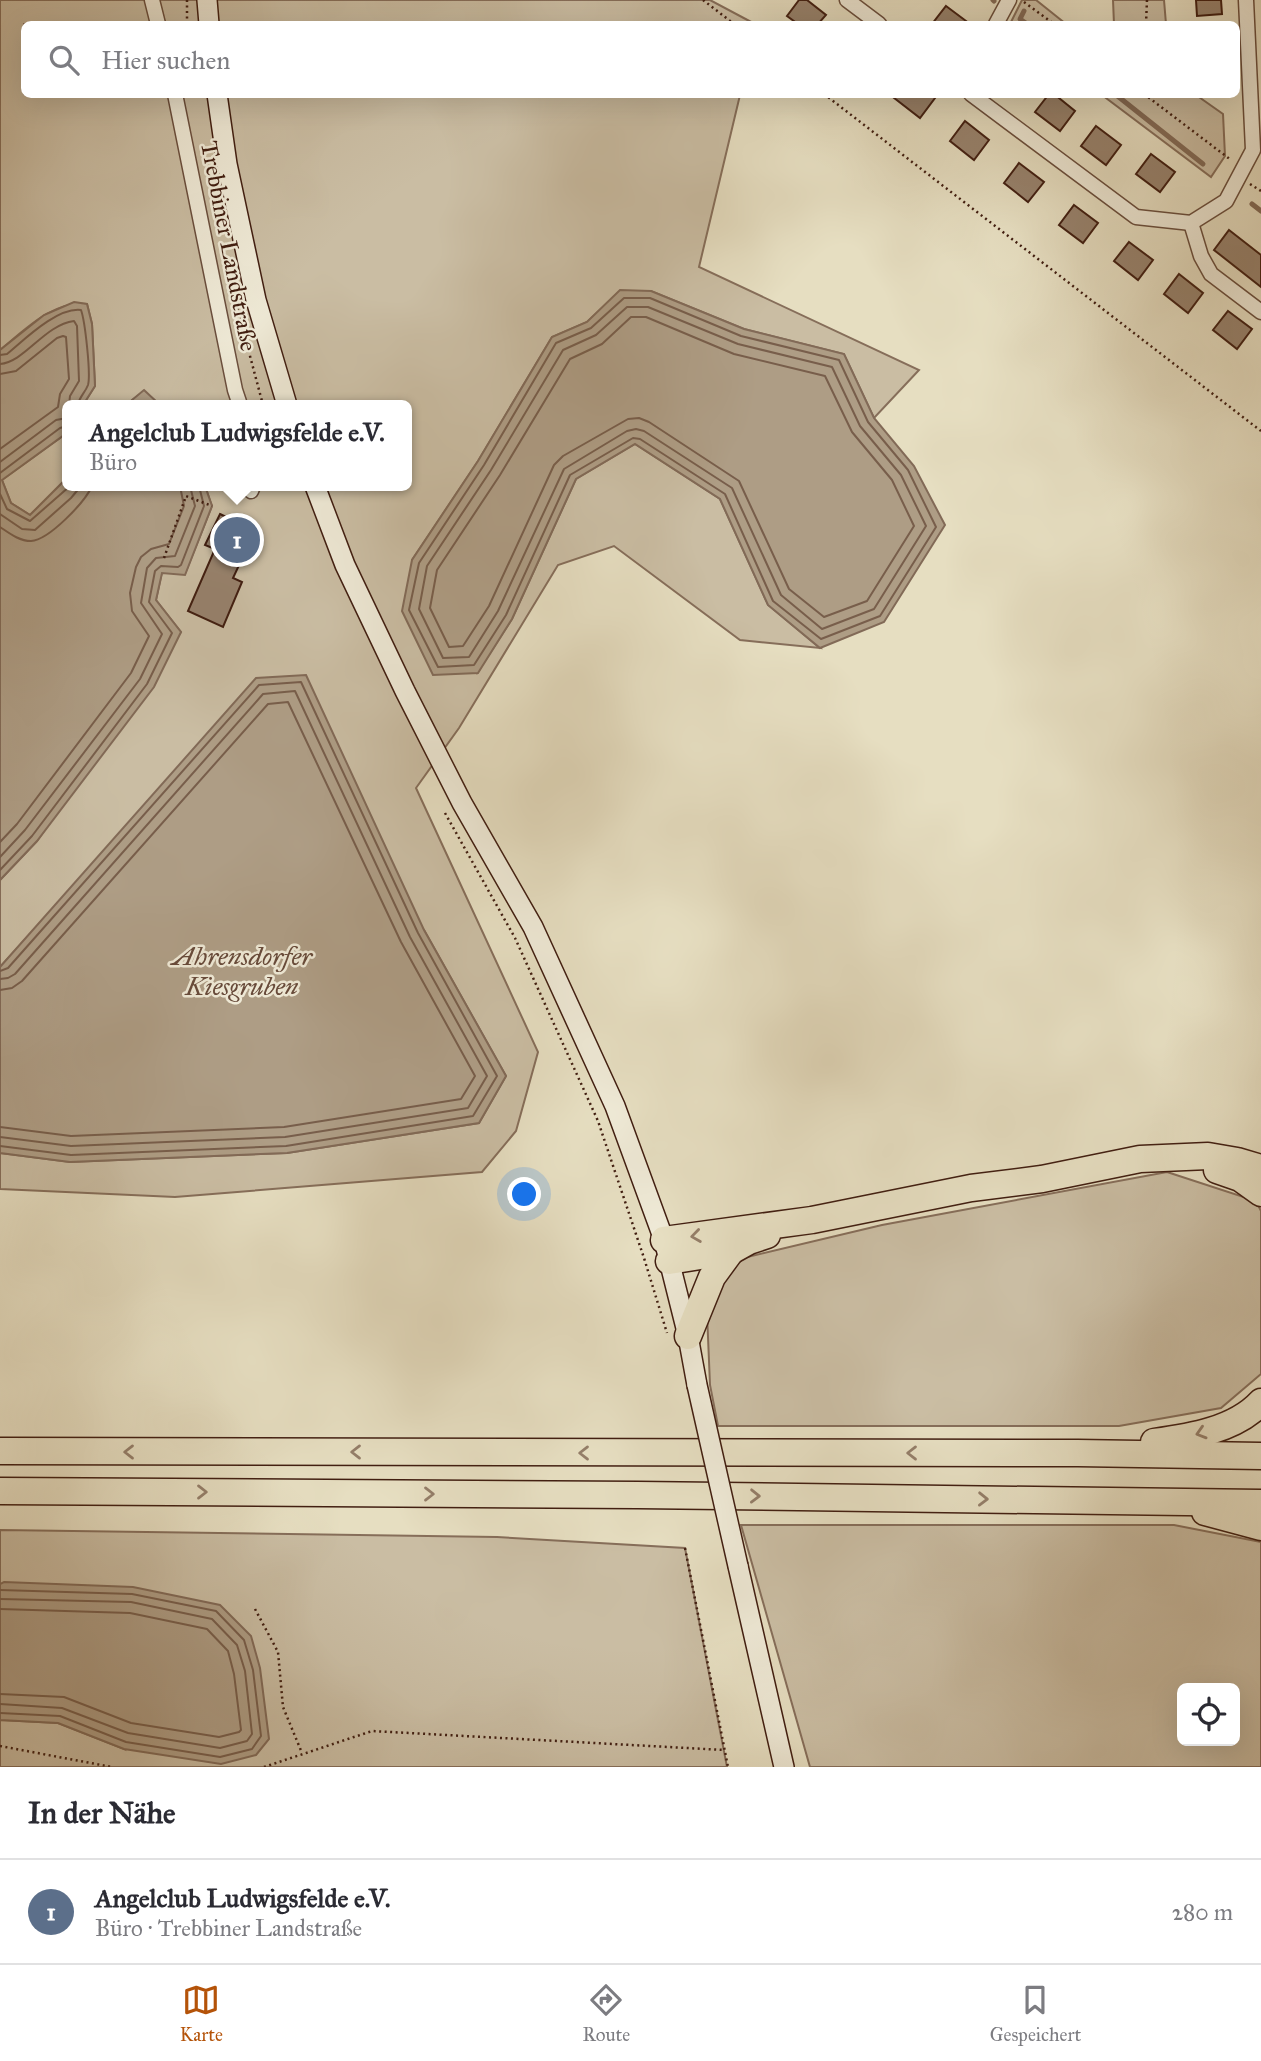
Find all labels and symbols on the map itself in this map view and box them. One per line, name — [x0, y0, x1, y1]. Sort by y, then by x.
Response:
street label: Trebbiner Landstraße — [194, 138, 264, 354]
pin: 1 — [214, 514, 260, 566]
water label: Ahrensdorfer Kiesgruben — [169, 940, 313, 1002]
your location — [507, 1177, 541, 1211]
one-way arrow — [690, 1228, 701, 1243]
one-way arrow — [1196, 1424, 1208, 1439]
one-way arrow — [123, 1444, 134, 1460]
one-way arrow — [351, 1444, 361, 1460]
one-way arrow — [578, 1445, 589, 1461]
one-way arrow — [906, 1445, 917, 1461]
one-way arrow — [197, 1485, 208, 1500]
one-way arrow — [425, 1486, 435, 1502]
one-way arrow — [751, 1488, 761, 1504]
one-way arrow — [978, 1491, 989, 1507]

